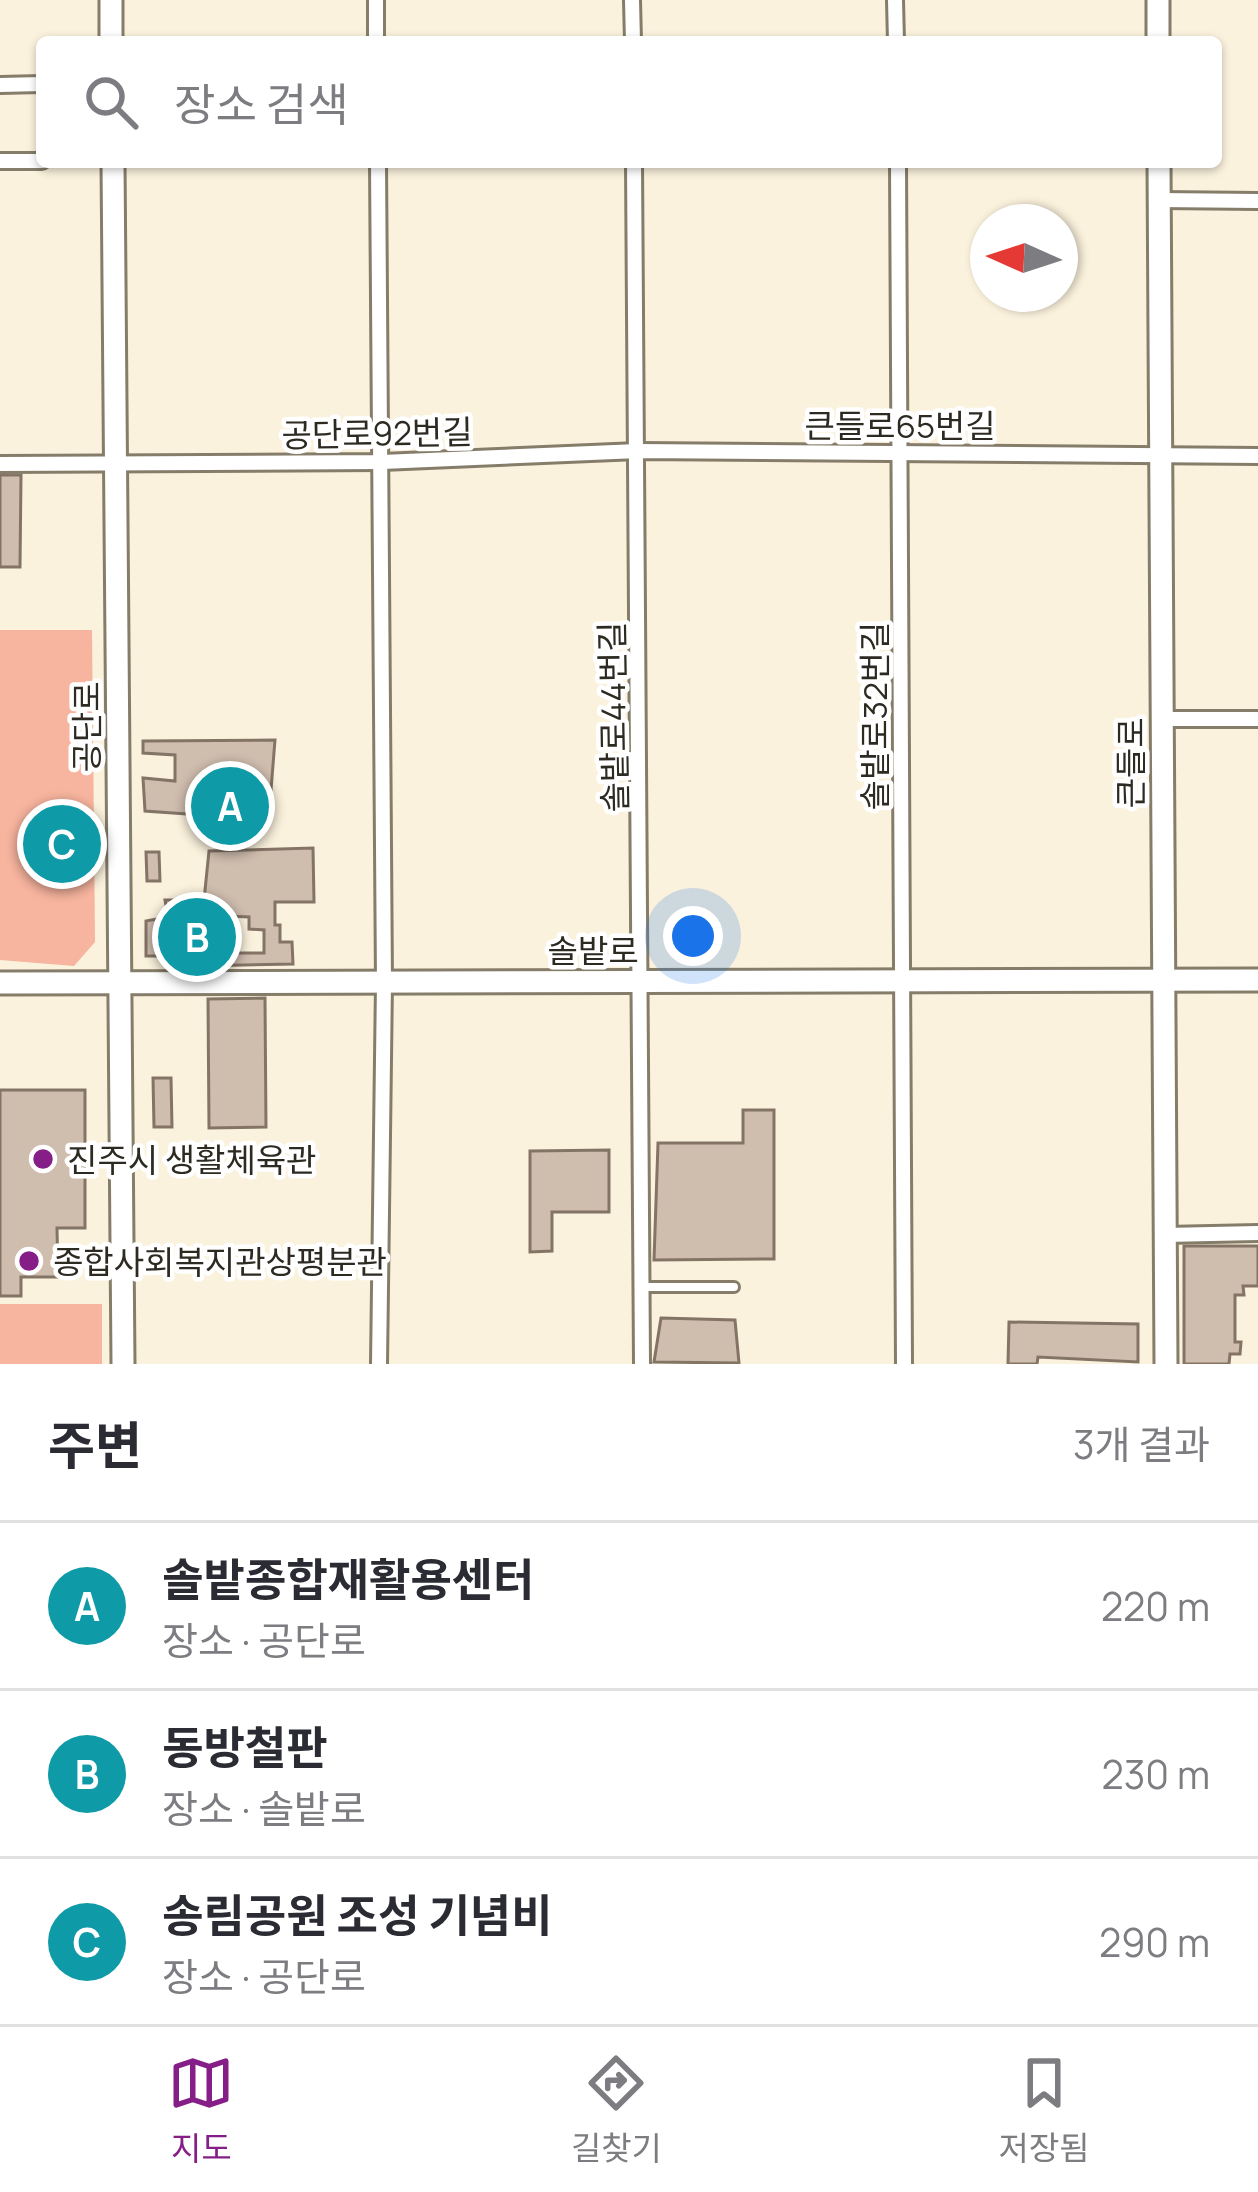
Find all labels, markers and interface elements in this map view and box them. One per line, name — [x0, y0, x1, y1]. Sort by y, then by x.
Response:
search box — [36, 36, 1222, 168]
icon: search — [78, 69, 144, 135]
text: 장소 검색 — [174, 73, 349, 135]
north arrow — [970, 204, 1078, 312]
street label: 큰들로65번길 — [804, 403, 996, 448]
street label: 공단로92번길 — [281, 409, 473, 457]
street label: 솔밭로44번길 — [589, 621, 637, 813]
street label: 솔밭로32번길 — [852, 622, 897, 810]
street label: 공단로 — [64, 681, 109, 773]
street label: 큰들로 — [1108, 717, 1153, 809]
pin: A — [191, 761, 269, 851]
pin: C — [23, 799, 101, 889]
pin: B — [158, 892, 236, 982]
your location — [663, 906, 723, 966]
street label: 솔밭로 — [547, 928, 639, 973]
place label: 진주시 생활체육관 — [67, 1137, 316, 1182]
marker: 진주시 생활체육관 — [30, 1146, 56, 1172]
place label: 종합사회복지관상평분관 — [53, 1239, 387, 1284]
marker: 종합사회복지관상평분관 — [16, 1248, 42, 1274]
text: 주변 — [48, 1410, 142, 1479]
text: 3개 결과 — [1073, 1417, 1210, 1471]
text: 솔밭종합재활용센터 — [162, 1548, 535, 1610]
text: A — [74, 1579, 100, 1633]
text: 220 m — [1101, 1579, 1210, 1633]
text: 장소 · 공단로 — [162, 1613, 366, 1667]
text: 동방철판 — [162, 1716, 328, 1778]
text: B — [75, 1747, 99, 1801]
text: 230 m — [1102, 1747, 1210, 1801]
text: 장소 · 솔밭로 — [162, 1781, 366, 1835]
text: 송림공원 조성 기념비 — [162, 1884, 553, 1946]
text: C — [73, 1915, 101, 1969]
text: 290 m — [1099, 1915, 1210, 1969]
text: 장소 · 공단로 — [162, 1949, 366, 2003]
tab: 지도 — [168, 2050, 234, 2170]
tab: 길찾기 — [571, 2050, 662, 2170]
tab: 저장됨 — [999, 2050, 1090, 2170]

